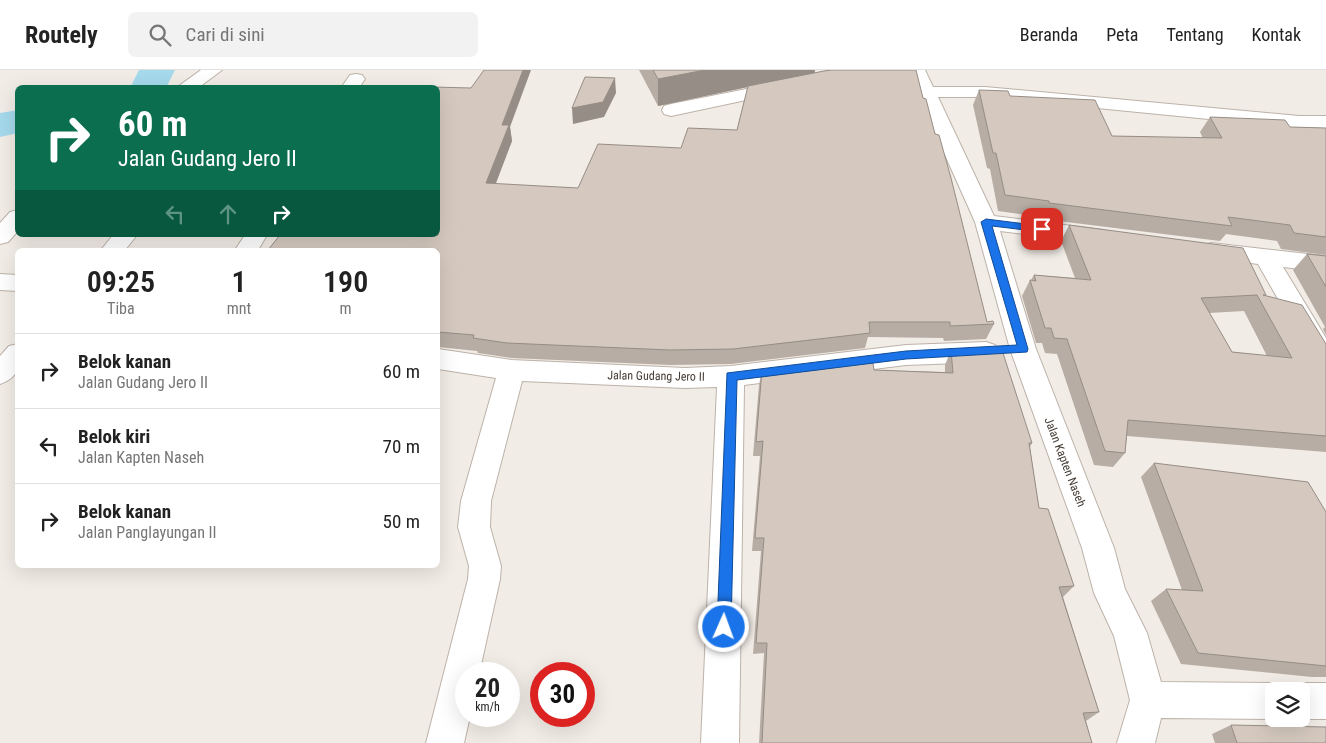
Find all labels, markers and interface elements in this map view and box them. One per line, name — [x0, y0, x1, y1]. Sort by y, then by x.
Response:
search box — [128, 12, 478, 57]
text: Routely — [25, 21, 98, 49]
icon: search — [146, 21, 174, 49]
text: Cari di sini — [186, 23, 265, 46]
text: Beranda — [1020, 24, 1078, 45]
text: Peta — [1106, 24, 1138, 45]
text: Tentang — [1166, 24, 1224, 45]
text: Kontak — [1252, 24, 1301, 45]
text: 60 m — [118, 104, 187, 145]
icon: right — [35, 105, 100, 170]
text: Jalan Gudang Jero II — [118, 146, 297, 171]
icon: left — [161, 200, 189, 228]
icon: ahead — [214, 200, 242, 228]
icon: right — [267, 200, 295, 228]
pin — [1021, 208, 1063, 250]
icon: arrive — [1028, 215, 1056, 243]
text: 09:25 — [87, 264, 155, 299]
text: 1 — [231, 264, 247, 299]
text: 190 — [323, 264, 368, 299]
text: Tiba — [107, 299, 135, 318]
text: mnt — [227, 299, 251, 318]
text: m — [340, 299, 352, 318]
text: Belok kanan — [78, 350, 171, 373]
icon: right — [35, 357, 63, 385]
text: 60 m — [383, 360, 420, 383]
street label: Jalan Gudang Jero II — [607, 368, 705, 384]
text: Jalan Gudang Jero II — [78, 373, 208, 392]
street label: Jalan Kapten Naseh — [1042, 415, 1089, 509]
text: Belok kiri — [78, 425, 150, 448]
icon: left — [35, 432, 63, 460]
text: 70 m — [383, 435, 420, 458]
text: Jalan Kapten Naseh — [78, 448, 204, 467]
text: Belok kanan — [78, 500, 171, 523]
icon: right — [35, 507, 63, 535]
text: 50 m — [383, 510, 420, 533]
text: Jalan Panglayungan II — [78, 523, 217, 542]
position arrow — [697, 600, 749, 652]
speed limit sign: 30 — [530, 662, 595, 727]
text: 20 — [475, 674, 500, 703]
map controls — [1265, 682, 1310, 727]
button: layers — [1265, 682, 1310, 727]
text: km/h — [475, 700, 500, 714]

